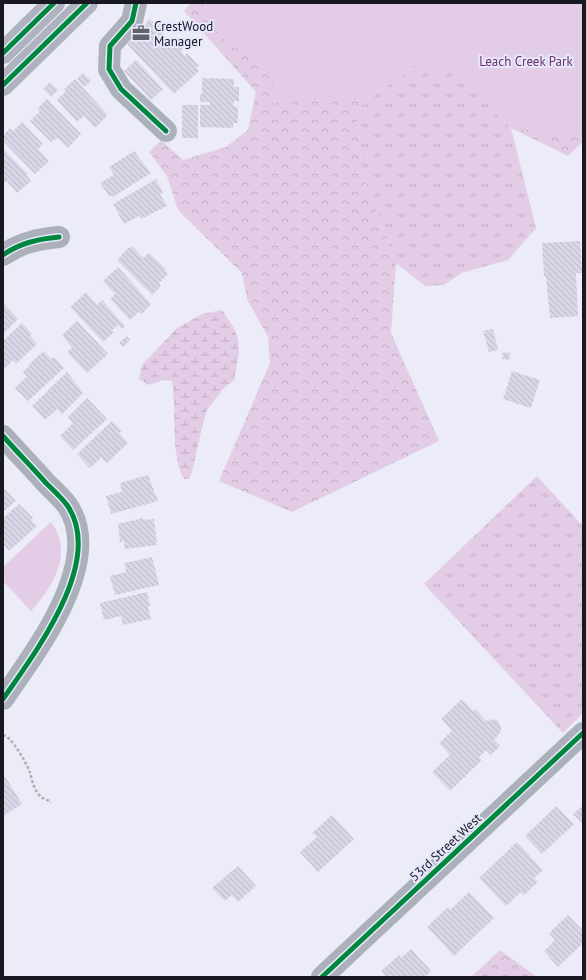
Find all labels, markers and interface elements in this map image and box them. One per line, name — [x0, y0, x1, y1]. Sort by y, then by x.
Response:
place label: CrestWood Manager — [154, 18, 213, 50]
office icon: CrestWood Manager — [131, 23, 151, 43]
park label: Leach Creek Park — [479, 53, 573, 70]
street label: 53rd Street West — [406, 809, 485, 885]

